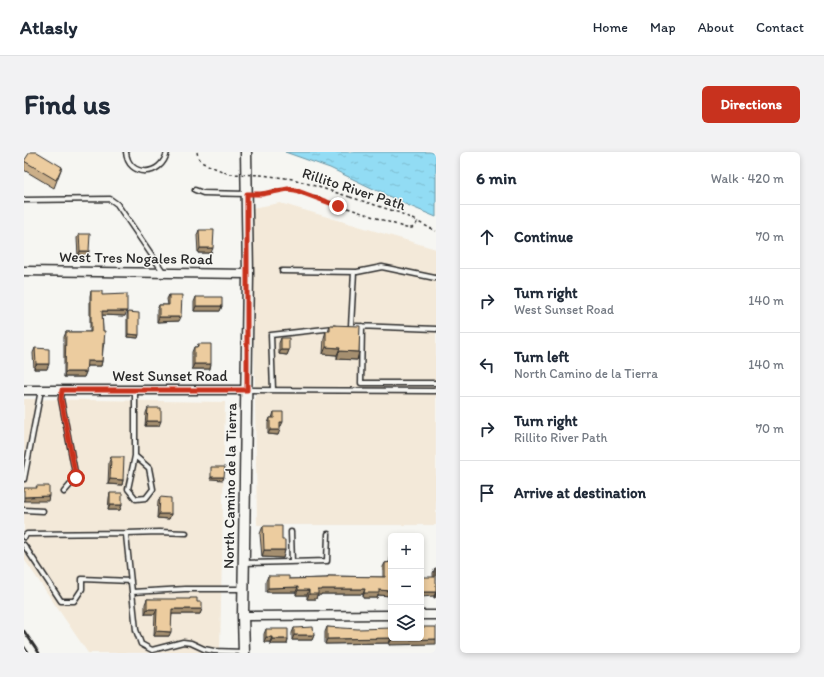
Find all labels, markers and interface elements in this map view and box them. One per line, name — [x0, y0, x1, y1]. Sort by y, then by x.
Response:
text: Atlasly — [20, 16, 77, 39]
text: Home — [593, 19, 628, 36]
text: Map — [650, 19, 676, 36]
text: About — [698, 19, 734, 36]
text: Contact — [756, 19, 804, 36]
button: Directions — [702, 86, 800, 123]
text: Find us — [24, 87, 111, 121]
street label: Rillito River Path — [300, 164, 408, 214]
text: 6 min — [476, 168, 517, 188]
text: Walk · 420 m — [711, 171, 784, 186]
route end — [329, 197, 347, 215]
icon: ahead — [476, 226, 498, 248]
text: Continue — [514, 228, 573, 246]
text: 70 m — [756, 229, 784, 244]
street label: West Tres Nogales Road — [59, 248, 213, 268]
text: Turn right — [514, 284, 578, 302]
icon: right — [476, 290, 498, 312]
text: 140 m — [748, 293, 784, 308]
text: West Sunset Road — [514, 302, 614, 317]
text: Turn left — [514, 348, 569, 366]
icon: left — [476, 354, 498, 376]
text: 140 m — [748, 357, 784, 372]
text: North Camino de la Tierra — [514, 366, 658, 381]
street label: West Sunset Road — [112, 367, 228, 385]
street label: North Camino de la Tierra — [220, 403, 240, 569]
text: Turn right — [514, 412, 578, 430]
icon: right — [476, 418, 498, 440]
text: 70 m — [756, 421, 784, 436]
text: Rillito River Path — [514, 430, 608, 445]
route start — [67, 469, 85, 487]
icon: arrive — [476, 482, 498, 504]
text: Arrive at destination — [514, 484, 646, 502]
map controls — [388, 533, 424, 641]
button: + — [388, 533, 424, 569]
button: − — [388, 569, 424, 605]
button: layers — [388, 605, 424, 641]

